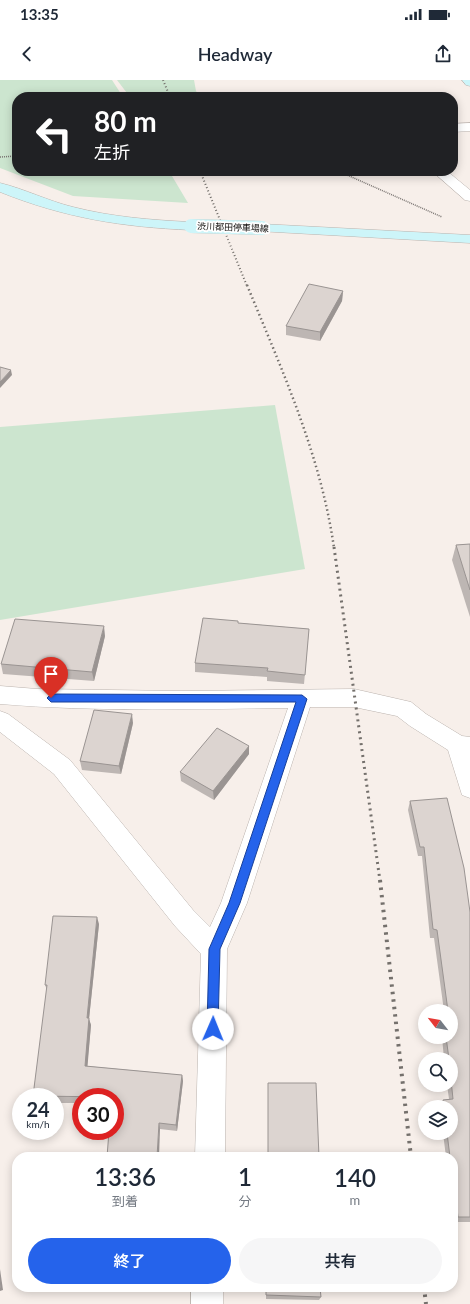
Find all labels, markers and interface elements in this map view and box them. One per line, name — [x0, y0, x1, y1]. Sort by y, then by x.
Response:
text: 13:35 — [20, 5, 59, 23]
icon: back — [16, 43, 38, 65]
text: Headway — [198, 43, 272, 65]
icon: share — [432, 43, 454, 65]
text: 80 m — [94, 104, 157, 138]
icon: left — [28, 108, 80, 160]
text: 左折 — [94, 141, 130, 163]
street label: 渋川都田停車場線 — [197, 220, 270, 234]
pin — [34, 657, 68, 698]
icon: arrive — [40, 663, 62, 685]
north arrow — [418, 1004, 458, 1044]
map controls — [418, 1004, 458, 1140]
position arrow — [192, 1008, 234, 1050]
button: search — [418, 1052, 458, 1092]
speed limit sign: 30 — [72, 1088, 124, 1140]
text: 24 — [26, 1097, 50, 1121]
button: layers — [418, 1100, 458, 1140]
text: km/h — [26, 1118, 50, 1130]
text: 13:36 — [94, 1162, 156, 1191]
text: 1 — [238, 1162, 252, 1191]
text: 140 — [334, 1163, 376, 1192]
text: m — [350, 1192, 360, 1208]
text: 到着 — [112, 1193, 138, 1209]
text: 分 — [238, 1193, 252, 1209]
button: 終了 — [28, 1238, 231, 1284]
button: 共有 — [239, 1238, 442, 1284]

